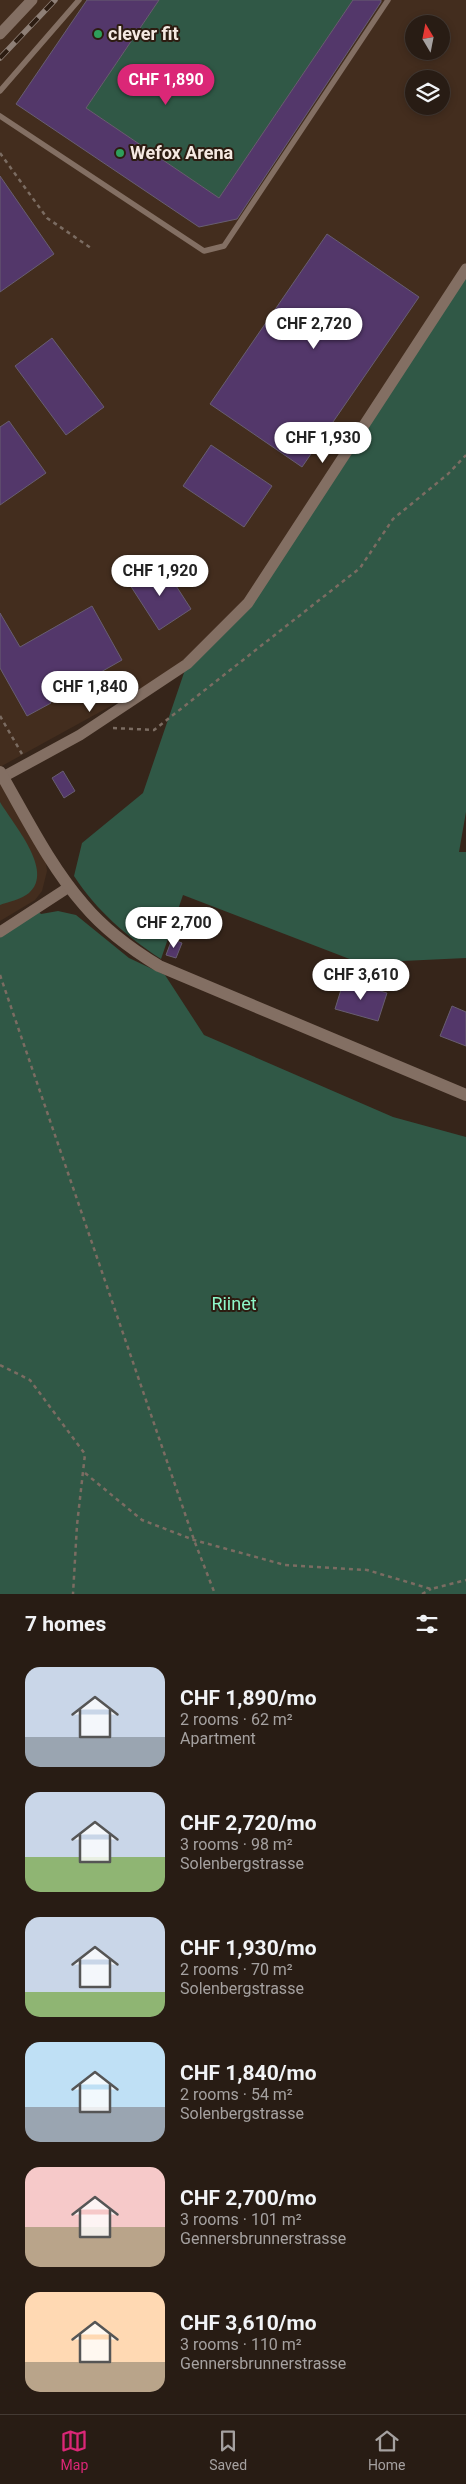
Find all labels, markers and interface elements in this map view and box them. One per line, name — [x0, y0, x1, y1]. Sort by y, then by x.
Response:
north arrow — [405, 15, 450, 60]
map controls — [405, 15, 450, 115]
place label: clever fit — [108, 23, 179, 44]
marker: clever fit — [92, 28, 104, 40]
pin: CHF 1,890 — [109, 64, 223, 106]
text: CHF 1,890 — [128, 70, 204, 89]
button: layers — [405, 70, 450, 115]
place label: Wefox Arena — [130, 142, 234, 163]
marker: Wefox Arena — [114, 147, 126, 159]
pin: CHF 2,720 — [257, 308, 371, 350]
text: CHF 2,720 — [276, 314, 352, 333]
pin: CHF 1,930 — [266, 422, 380, 464]
text: CHF 1,930 — [285, 428, 361, 447]
pin: CHF 1,920 — [103, 554, 217, 597]
text: CHF 1,920 — [122, 561, 198, 580]
pin: CHF 1,840 — [33, 670, 147, 713]
text: CHF 1,840 — [52, 677, 128, 696]
pin: CHF 2,700 — [117, 906, 231, 949]
text: CHF 2,700 — [136, 913, 212, 932]
pin: CHF 3,610 — [304, 958, 418, 1001]
text: CHF 3,610 — [323, 965, 399, 984]
park label: Riinet — [211, 1293, 257, 1314]
icon: filters — [413, 1610, 441, 1638]
text: 7 homes — [25, 1612, 106, 1636]
text: CHF 1,890/mo — [180, 1686, 317, 1710]
icon: home — [65, 1687, 125, 1747]
text: 2 rooms · 62 m² — [180, 1710, 293, 1729]
text: Apartment — [180, 1729, 256, 1748]
text: CHF 2,720/mo — [180, 1811, 317, 1835]
icon: home — [65, 1812, 125, 1872]
text: 3 rooms · 98 m² — [180, 1835, 293, 1854]
text: Solenbergstrasse — [180, 1854, 304, 1873]
text: CHF 1,930/mo — [180, 1936, 317, 1960]
icon: home — [65, 1937, 125, 1997]
text: 2 rooms · 70 m² — [180, 1960, 293, 1979]
text: Solenbergstrasse — [180, 1979, 304, 1998]
text: CHF 1,840/mo — [180, 2061, 317, 2085]
icon: home — [65, 2062, 125, 2122]
text: 2 rooms · 54 m² — [180, 2085, 293, 2104]
text: Solenbergstrasse — [180, 2104, 304, 2123]
text: CHF 2,700/mo — [180, 2186, 317, 2210]
icon: home — [65, 2187, 125, 2247]
text: 3 rooms · 101 m² — [180, 2210, 302, 2229]
text: Gennersbrunnerstrasse — [180, 2229, 346, 2248]
text: CHF 3,610/mo — [180, 2311, 317, 2335]
icon: home — [65, 2312, 125, 2372]
text: 3 rooms · 110 m² — [180, 2335, 302, 2354]
text: Gennersbrunnerstrasse — [180, 2354, 346, 2373]
tab: Map — [60, 2427, 88, 2473]
tab: Saved — [209, 2427, 247, 2473]
tab: Home — [368, 2427, 406, 2473]

